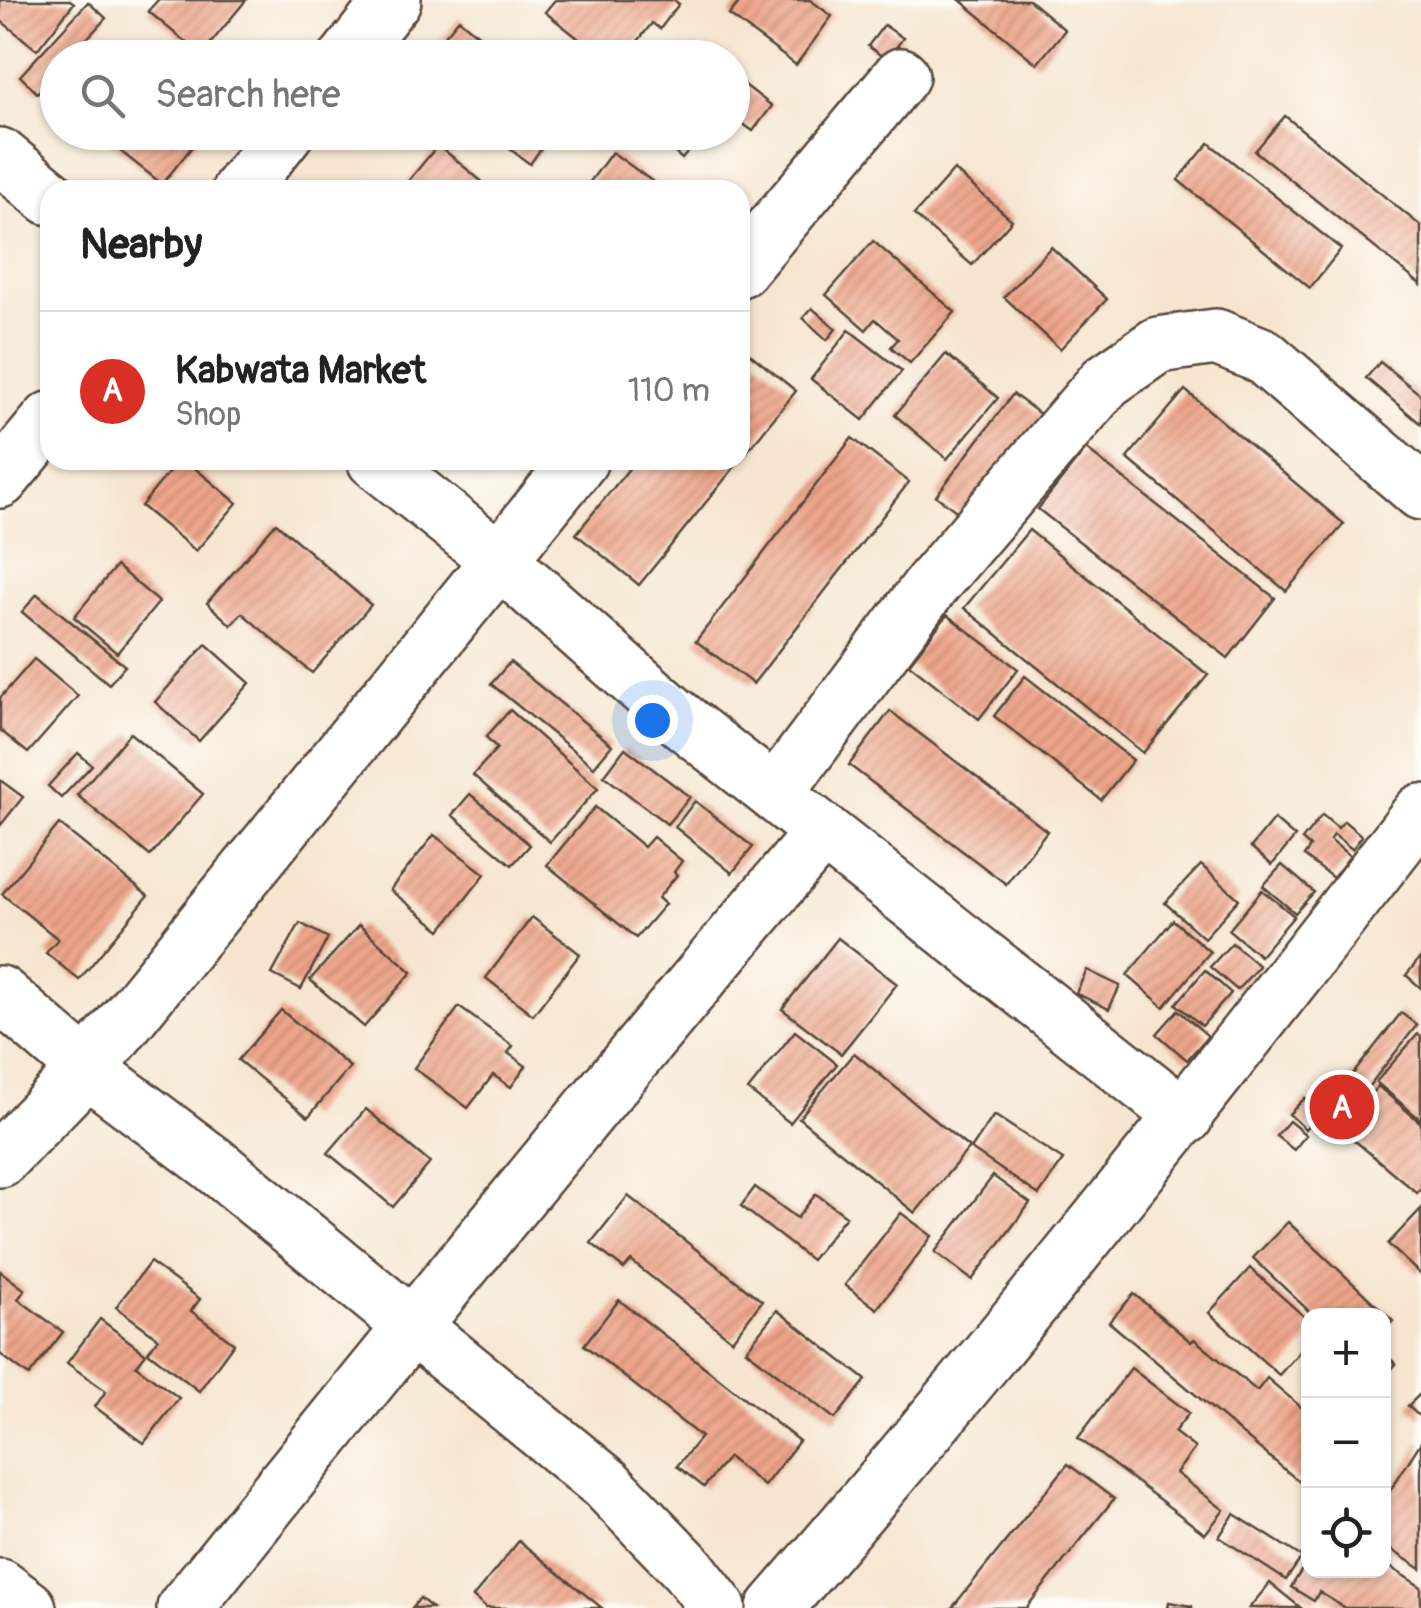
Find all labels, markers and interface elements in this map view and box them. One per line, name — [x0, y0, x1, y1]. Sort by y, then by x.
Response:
search box — [40, 40, 750, 150]
icon: search — [75, 68, 130, 123]
text: Search here — [155, 71, 341, 119]
text: Nearby — [80, 219, 202, 271]
text: Kabwata Market — [175, 347, 426, 395]
text: A — [102, 371, 123, 411]
text: 110 m — [628, 371, 710, 411]
text: Shop — [175, 395, 241, 435]
your location — [627, 695, 678, 746]
pin: A — [1310, 1070, 1374, 1144]
map controls — [1301, 1308, 1391, 1578]
button: + — [1301, 1308, 1391, 1398]
button: − — [1301, 1398, 1391, 1488]
button: locate — [1301, 1488, 1391, 1578]

